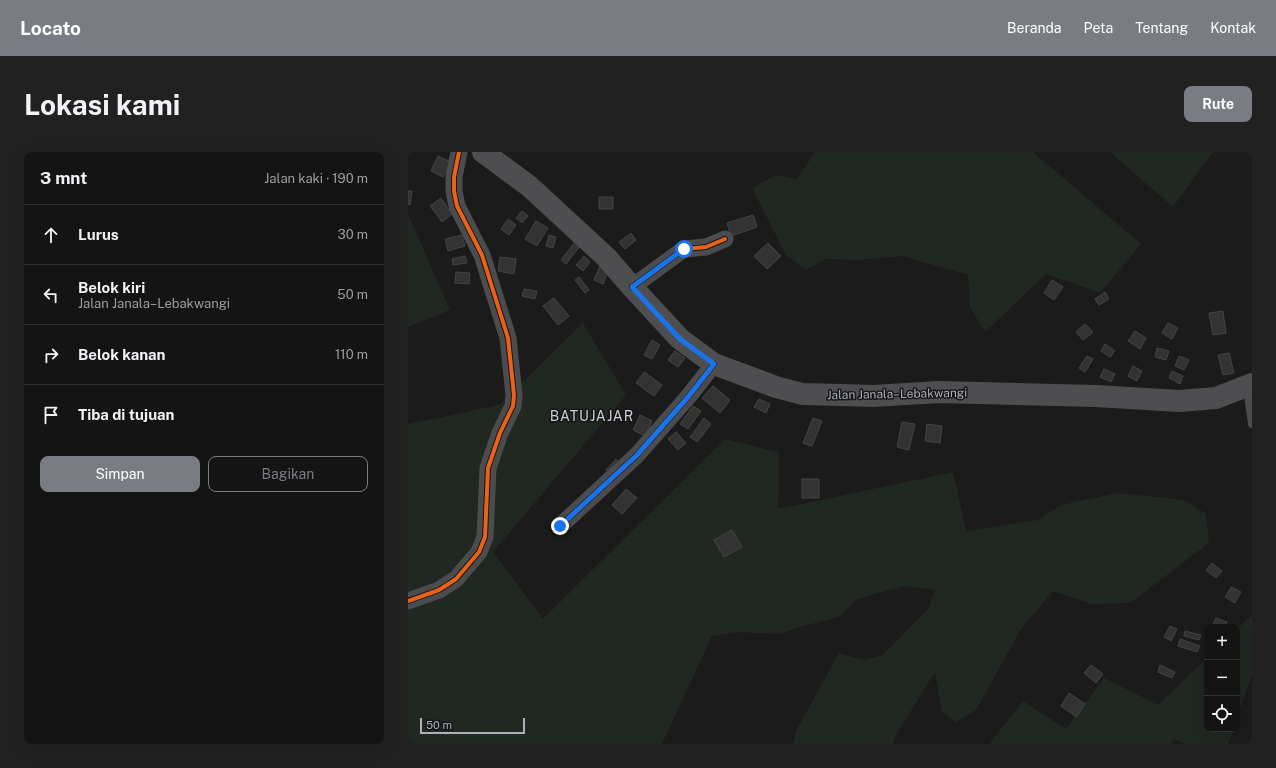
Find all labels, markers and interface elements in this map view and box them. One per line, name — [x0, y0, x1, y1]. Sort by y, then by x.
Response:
text: Locato — [20, 17, 81, 39]
text: Beranda — [1007, 20, 1062, 36]
text: Peta — [1084, 20, 1113, 36]
text: Tentang — [1135, 20, 1188, 36]
text: Kontak — [1210, 20, 1256, 36]
button: Rute — [1184, 86, 1252, 122]
text: Lokasi kami — [24, 88, 180, 121]
text: 3 mnt — [40, 168, 87, 188]
text: Jalan kaki · 190 m — [264, 171, 368, 186]
icon: ahead — [40, 224, 62, 246]
text: Lurus — [78, 226, 119, 243]
text: 30 m — [338, 227, 368, 242]
route start — [675, 240, 693, 258]
text: Belok kiri — [78, 279, 145, 296]
icon: left — [40, 284, 62, 306]
text: 50 m — [337, 287, 368, 302]
text: Jalan Janala–Lebakwangi — [78, 296, 230, 311]
icon: right — [40, 344, 62, 366]
text: Belok kanan — [78, 346, 165, 363]
text: 110 m — [335, 347, 368, 362]
street label: Jalan Janala–Lebakwangi — [827, 386, 967, 402]
icon: arrive — [40, 404, 62, 426]
text: Tiba di tujuan — [78, 406, 174, 423]
district label: BATUJAJAR — [550, 408, 634, 424]
button: Simpan — [40, 456, 200, 492]
button: Bagikan — [208, 456, 368, 492]
route end — [551, 517, 569, 535]
map controls — [1204, 624, 1240, 732]
button: + — [1204, 624, 1240, 660]
button: − — [1204, 660, 1240, 696]
button: locate — [1204, 696, 1240, 732]
scale bar — [420, 716, 525, 735]
text: 50 m — [426, 719, 452, 731]

